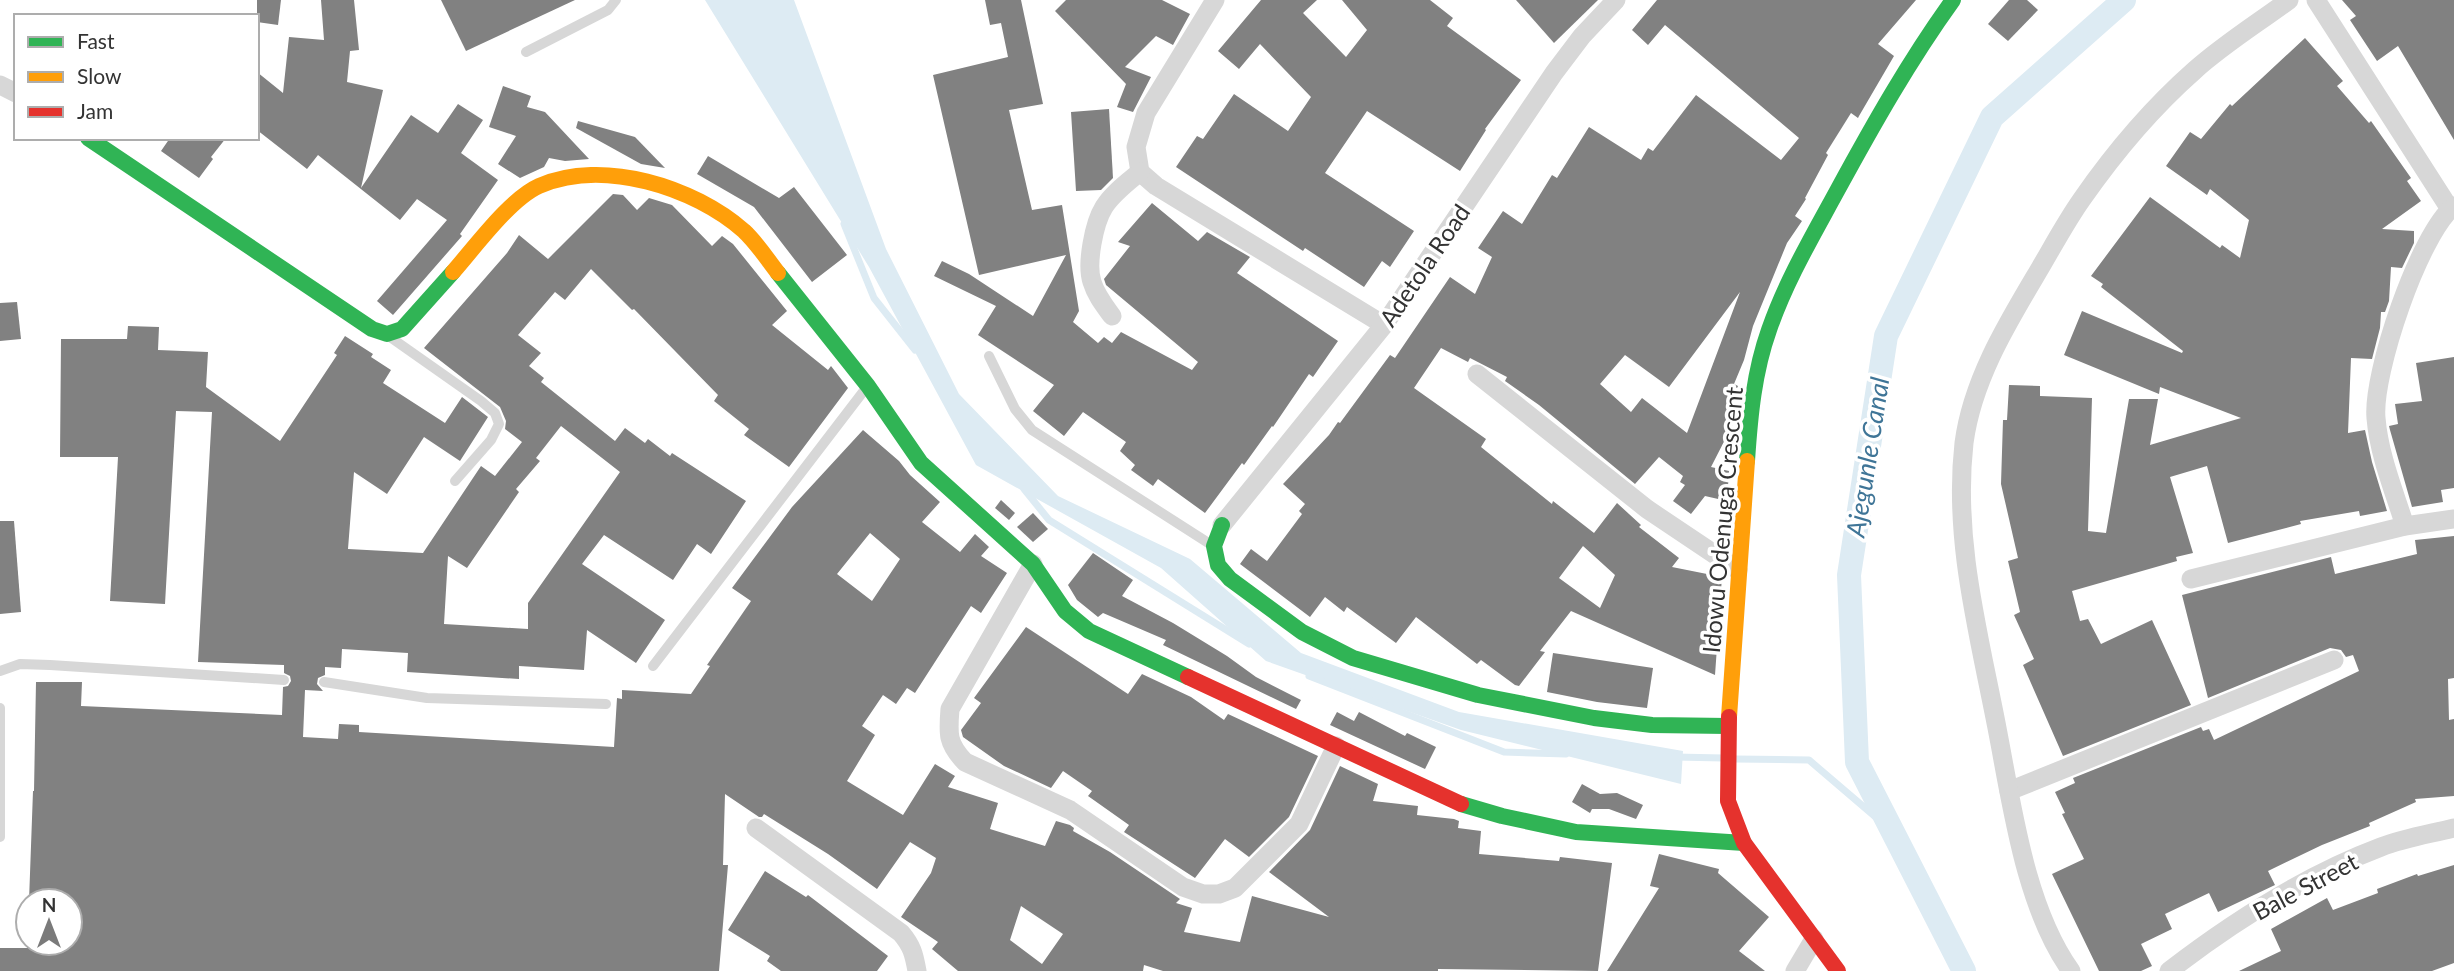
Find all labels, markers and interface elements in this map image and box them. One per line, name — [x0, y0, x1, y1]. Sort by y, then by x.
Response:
legend — [14, 14, 259, 140]
text: Fast — [77, 28, 115, 53]
text: Slow — [77, 63, 122, 88]
text: Jam — [77, 98, 113, 123]
street label: Adetola Road — [1373, 198, 1475, 332]
water label: Ajegunle Canal — [1838, 375, 1895, 540]
street label: Idowu Odenuga Crescent — [1696, 385, 1748, 654]
street label: Bale Street — [2247, 846, 2363, 926]
north arrow — [14, 887, 84, 957]
text: N — [42, 893, 56, 916]

